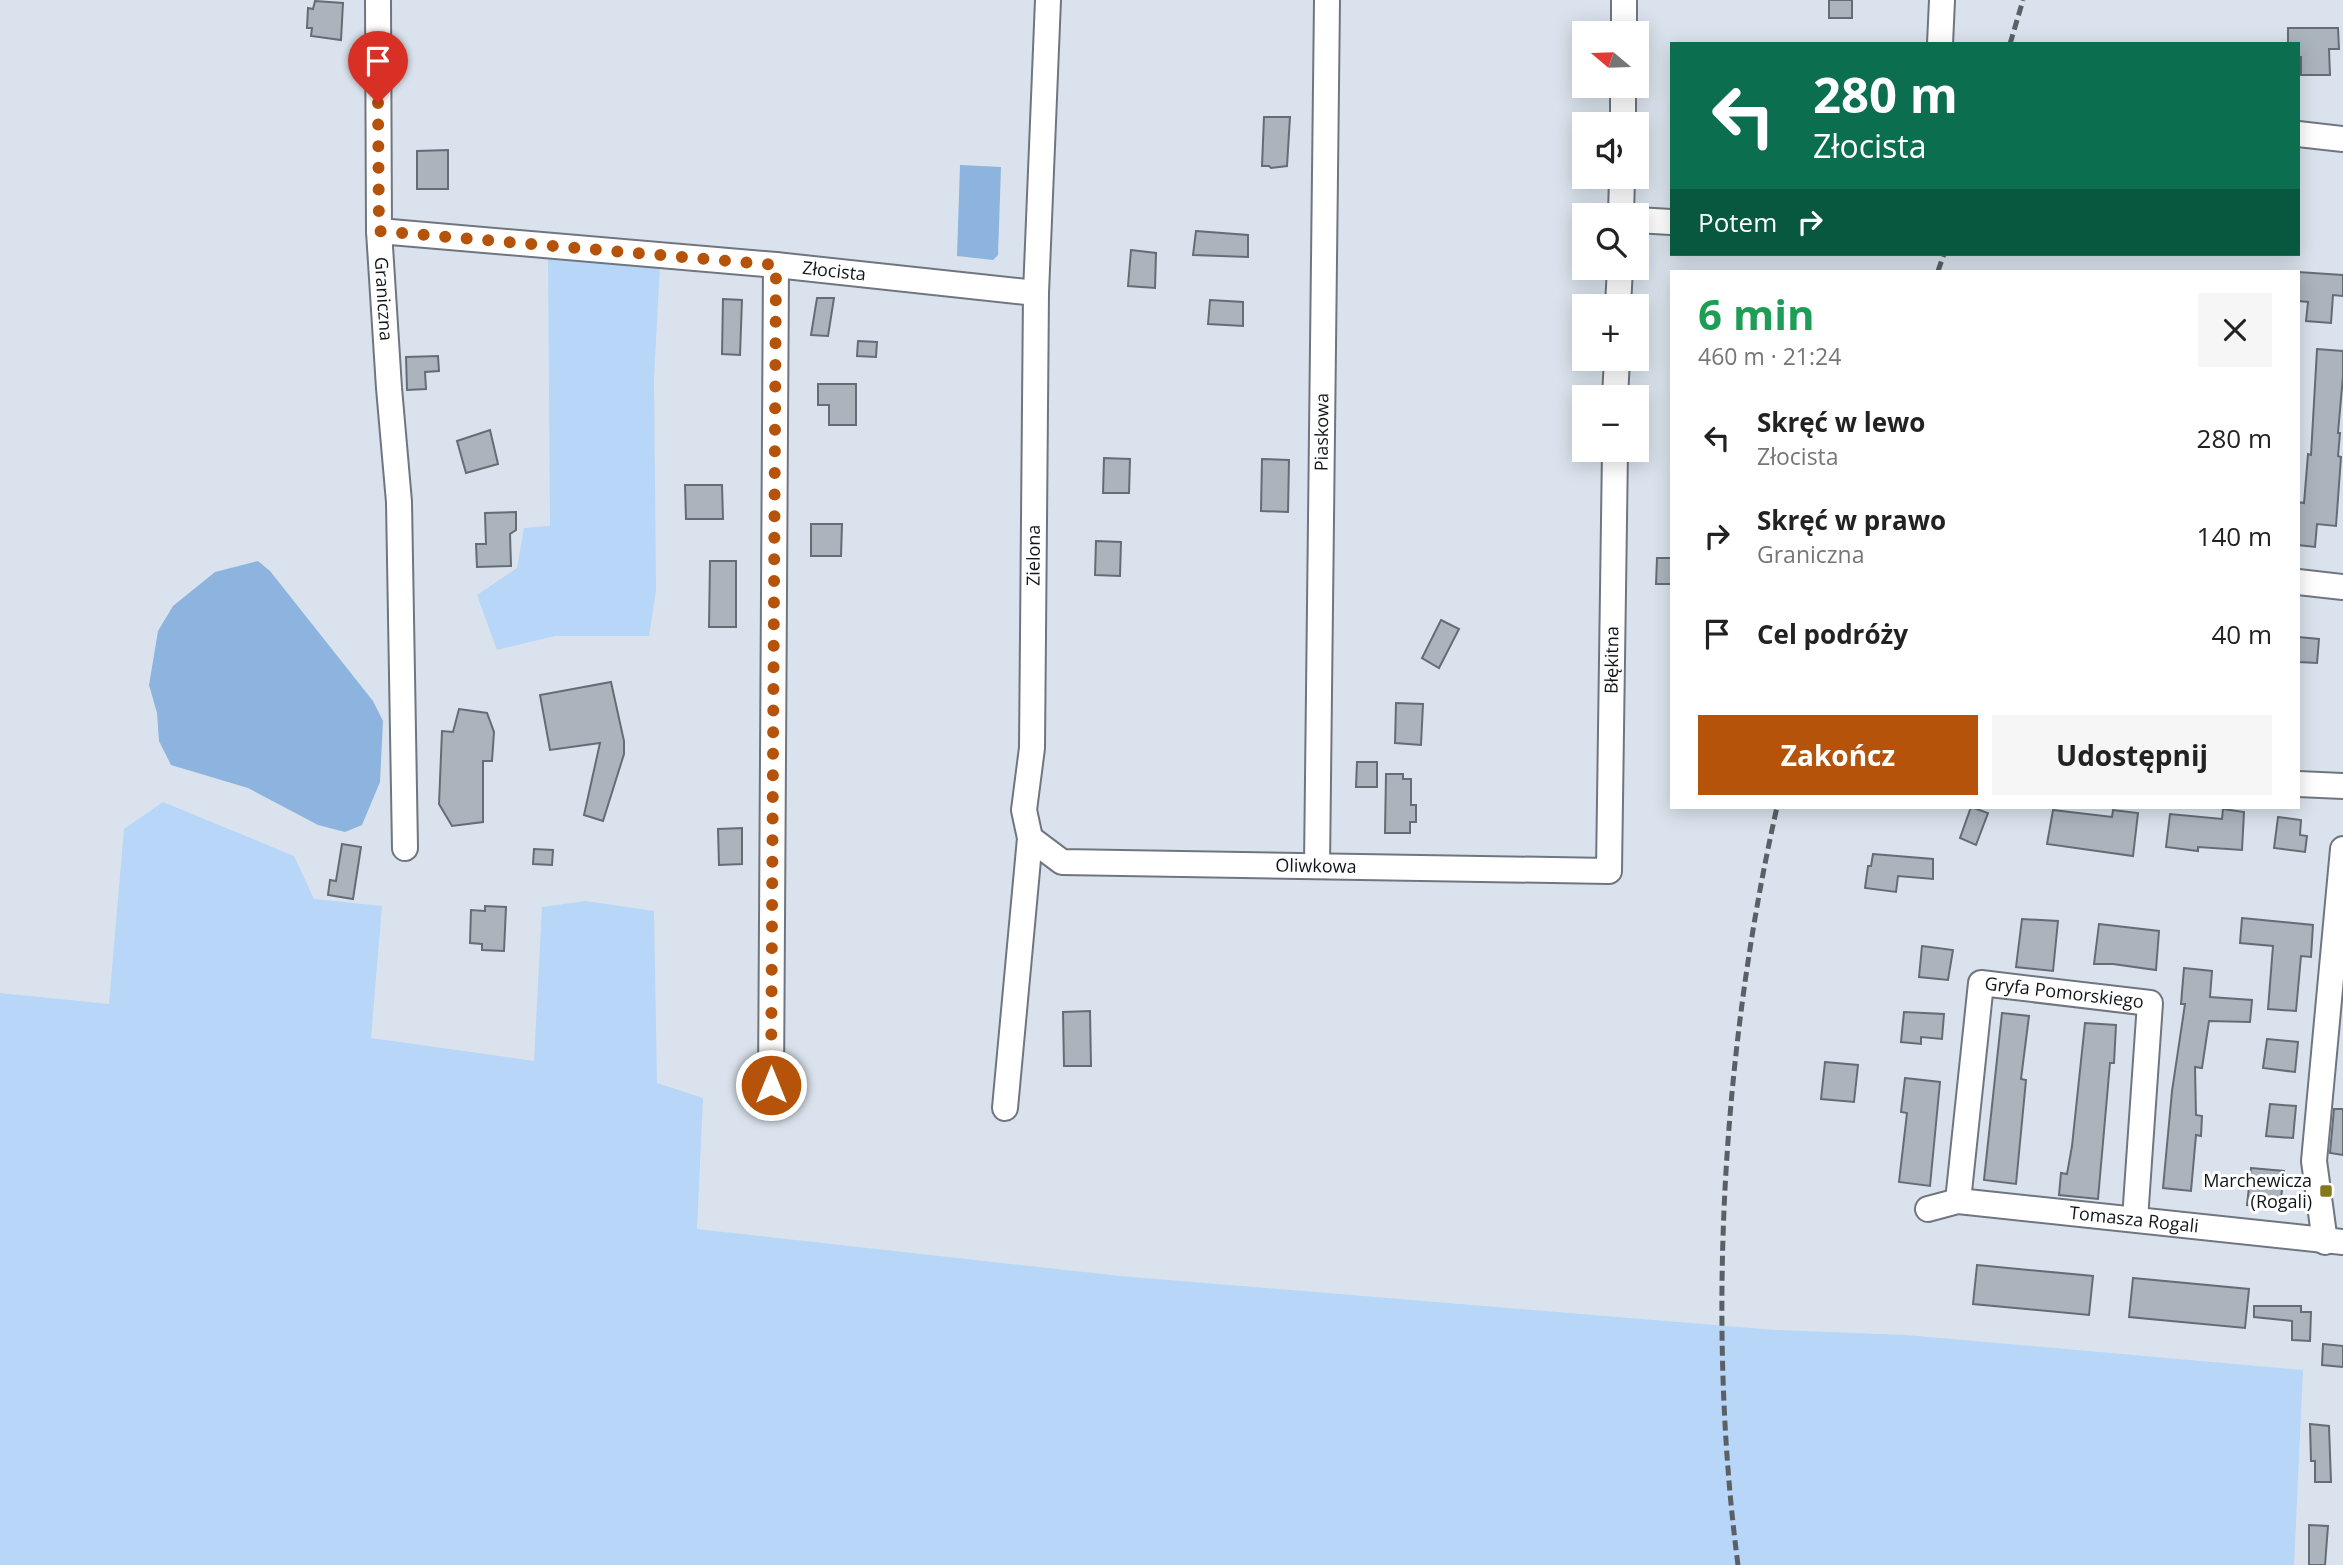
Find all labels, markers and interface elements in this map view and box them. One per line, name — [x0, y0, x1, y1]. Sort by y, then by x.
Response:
north arrow — [1572, 21, 1648, 98]
map controls — [1572, 21, 1649, 462]
pin — [348, 31, 408, 103]
icon: arrive — [359, 42, 397, 80]
text: 280 m — [1813, 61, 1958, 127]
icon: left — [1698, 70, 1789, 161]
button: sound — [1572, 112, 1649, 189]
text: Złocista — [1813, 124, 1926, 167]
button: search — [1572, 203, 1649, 280]
icon: right — [1791, 203, 1829, 241]
text: Potem — [1698, 204, 1777, 240]
street label: Złocista — [801, 255, 867, 286]
street label: Graniczna — [370, 256, 399, 342]
text: 6 min — [1698, 285, 1815, 342]
button: close — [2198, 293, 2272, 367]
button: + — [1572, 294, 1649, 371]
text: 460 m · 21:24 — [1698, 340, 1841, 372]
button: − — [1572, 385, 1649, 462]
street label: Piaskowa — [1309, 393, 1333, 471]
text: Skręć w lewo — [1757, 404, 1925, 440]
icon: left — [1698, 419, 1736, 457]
text: 280 m — [2197, 420, 2272, 456]
text: Złocista — [1757, 440, 1839, 472]
text: Skręć w prawo — [1757, 502, 1946, 538]
icon: right — [1698, 517, 1736, 555]
text: 140 m — [2197, 518, 2272, 554]
street label: Zielona — [1020, 524, 1045, 586]
text: Graniczna — [1757, 538, 1865, 570]
icon: arrive — [1698, 615, 1736, 653]
text: Cel podróży — [1757, 616, 1908, 652]
text: 40 m — [2211, 616, 2272, 652]
street label: Błękitna — [1599, 626, 1623, 694]
button: Zakończ — [1698, 715, 1978, 795]
button: Udostępnij — [1992, 715, 2272, 795]
street label: Oliwkowa — [1275, 853, 1357, 878]
street label: Gryfa Pomorskiego — [1983, 971, 2145, 1013]
position arrow — [734, 1048, 808, 1122]
place label: Marchewicza (Rogali) — [2203, 1168, 2312, 1213]
marker: Marchewicza (Rogali) — [2318, 1183, 2334, 1199]
street label: Tomasza Rogali — [2068, 1200, 2200, 1238]

